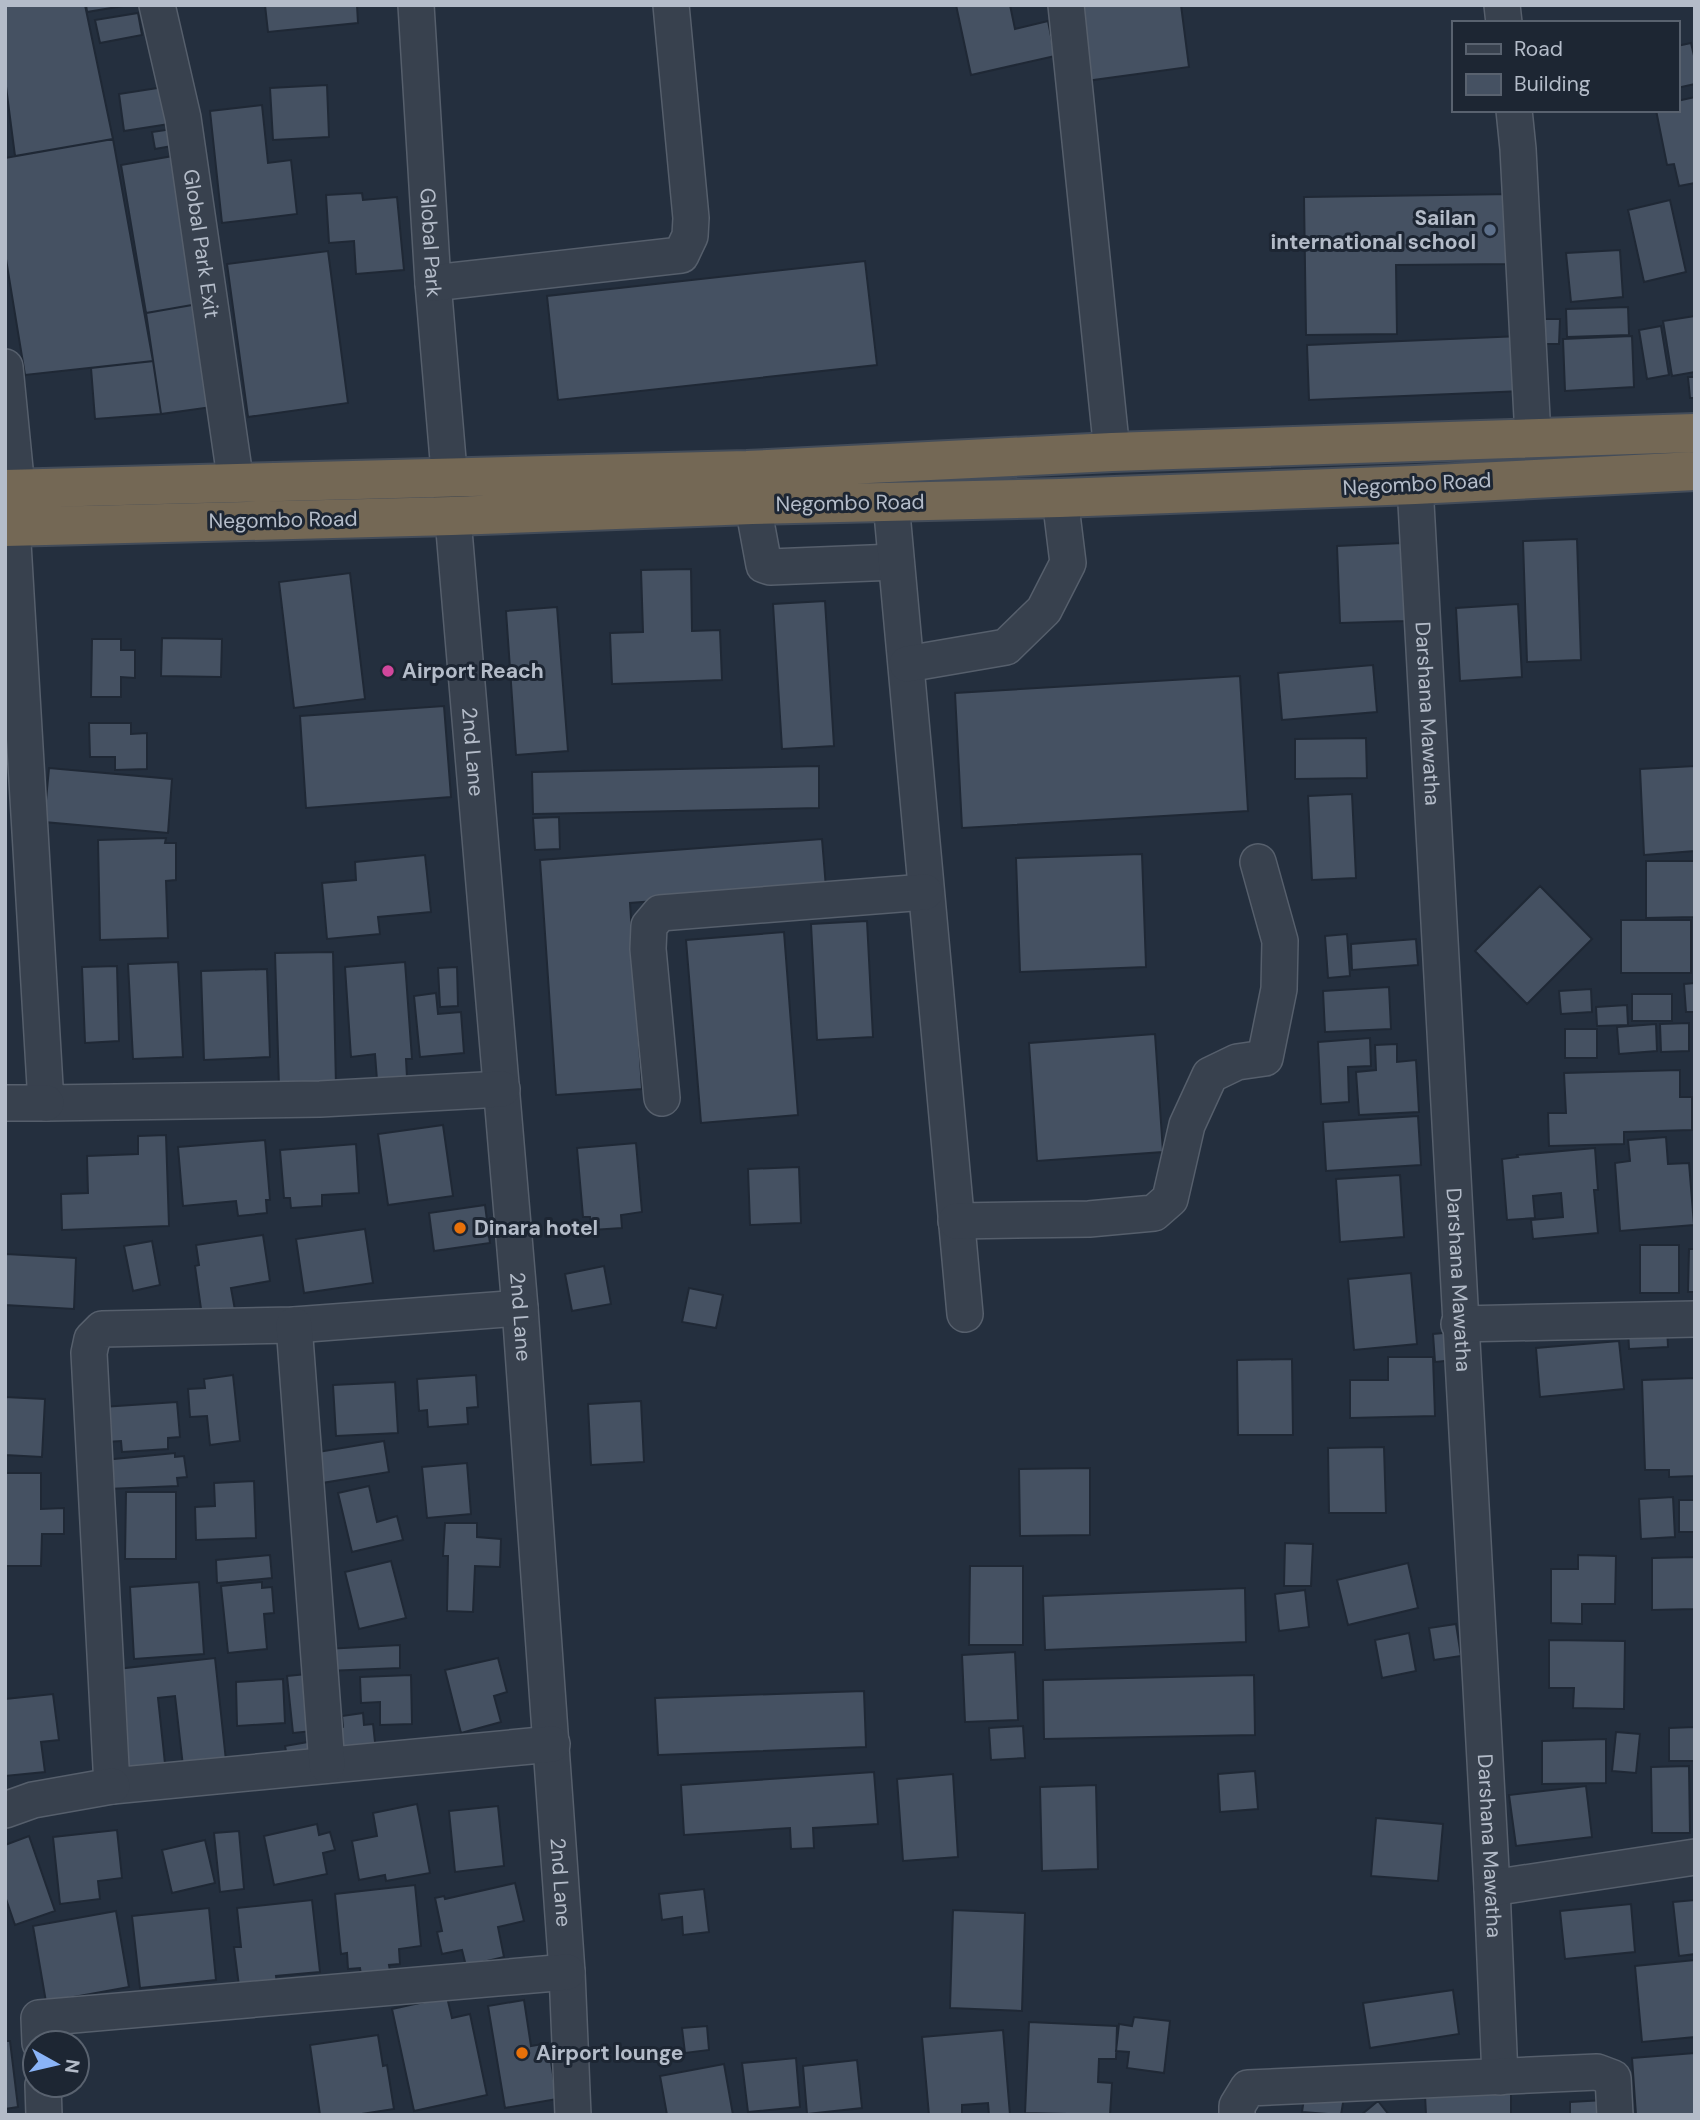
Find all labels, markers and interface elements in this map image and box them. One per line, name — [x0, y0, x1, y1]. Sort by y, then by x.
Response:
legend — [1452, 21, 1679, 112]
text: Road — [1514, 35, 1563, 63]
text: Building — [1514, 70, 1591, 98]
street label: Global Park Exit — [177, 167, 226, 320]
street label: Global Park — [413, 187, 448, 299]
place label: Sailan international school — [1271, 204, 1476, 256]
marker: Sailan international school — [1482, 222, 1498, 238]
street label: Negombo Road — [1342, 466, 1492, 502]
street label: Negombo Road — [775, 488, 925, 518]
street label: Negombo Road — [208, 505, 358, 535]
street label: Darshana Mawatha — [1409, 621, 1447, 806]
place label: Airport Reach — [402, 657, 544, 685]
marker: Airport Reach — [380, 663, 396, 679]
street label: 2nd Lane — [455, 706, 491, 798]
street label: Darshana Mawatha — [1440, 1187, 1478, 1373]
place label: Dinara hotel — [474, 1214, 598, 1242]
marker: Dinara hotel — [452, 1220, 468, 1236]
street label: 2nd Lane — [503, 1271, 538, 1362]
street label: Darshana Mawatha — [1471, 1753, 1508, 1939]
street label: 2nd Lane — [544, 1837, 578, 1928]
north arrow — [21, 2029, 91, 2099]
place label: Airport lounge — [536, 2039, 683, 2067]
marker: Airport lounge — [514, 2045, 530, 2061]
text: N — [59, 2058, 86, 2075]

